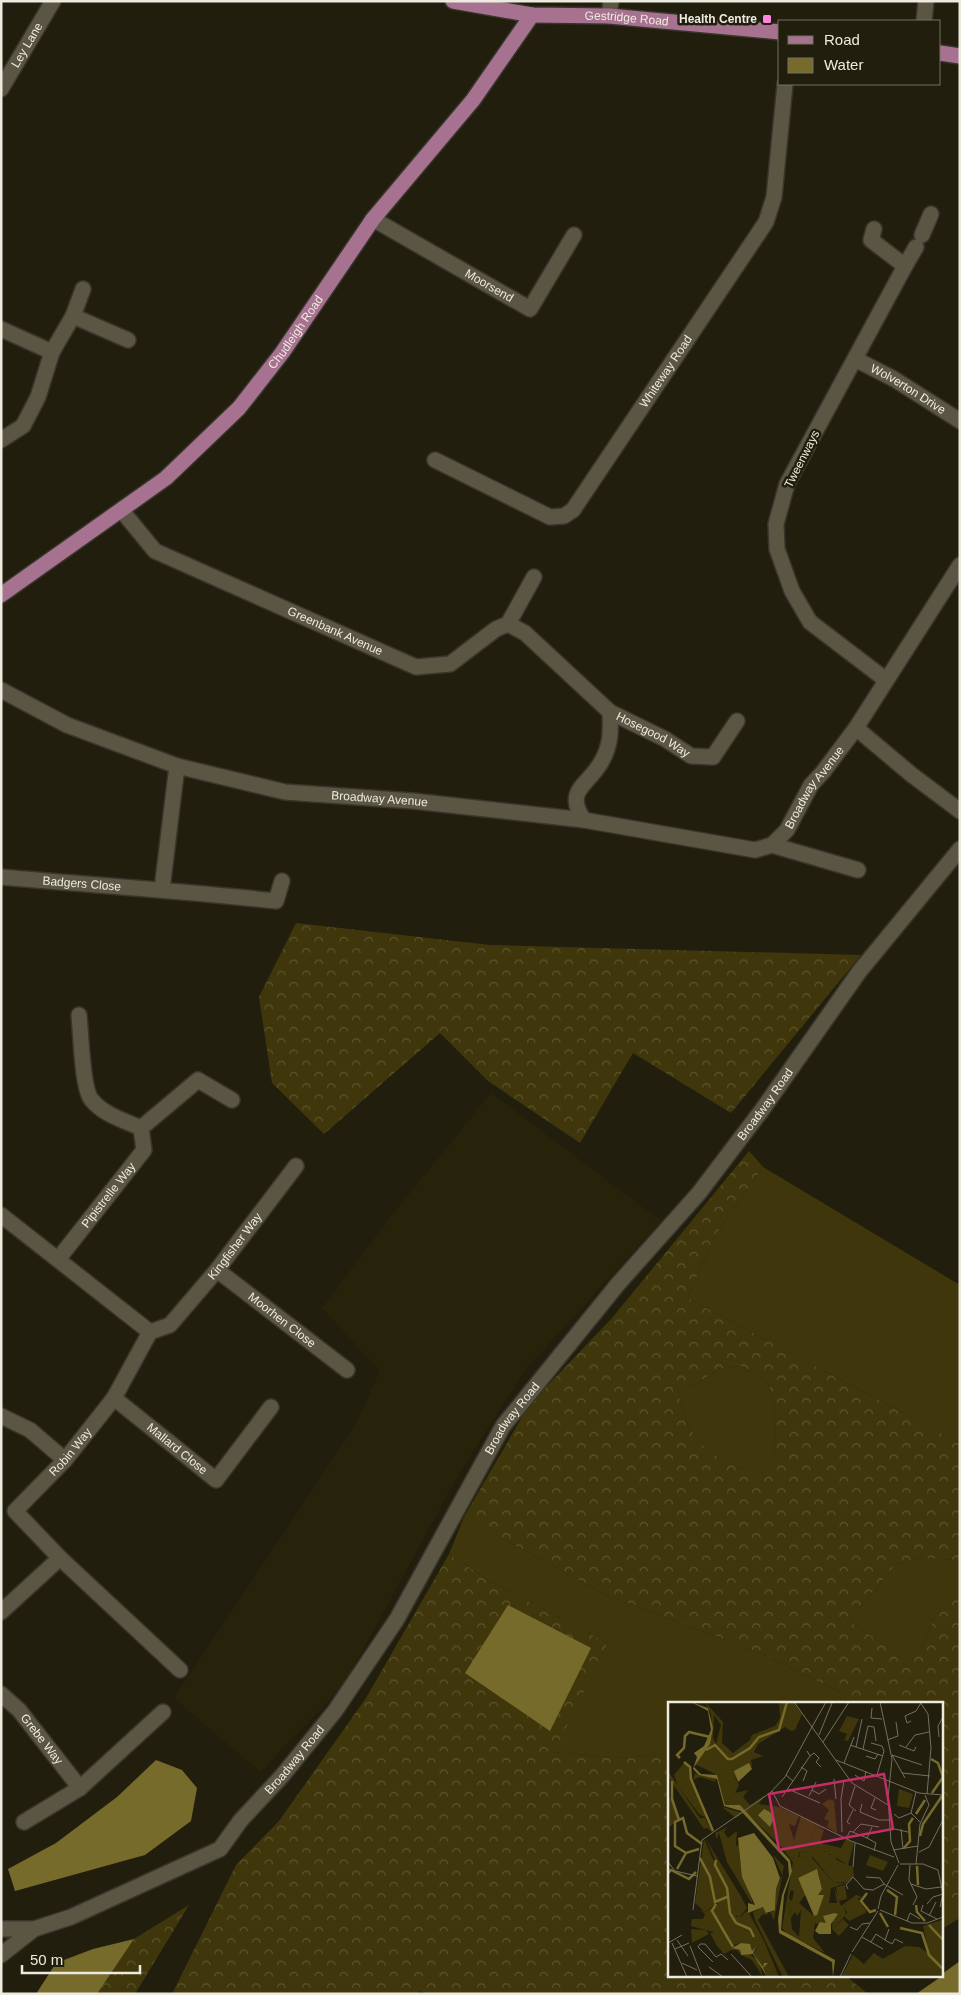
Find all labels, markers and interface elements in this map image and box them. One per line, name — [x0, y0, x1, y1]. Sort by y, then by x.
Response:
street label: Gestridge Road — [585, 9, 669, 29]
place label: Health Centre — [679, 12, 757, 26]
marker: Health Centre — [761, 13, 773, 25]
street label: Ley Lane — [8, 20, 46, 70]
legend — [778, 20, 941, 85]
text: Road — [824, 31, 860, 48]
text: Water — [824, 56, 863, 73]
street label: Moorsend — [463, 266, 516, 305]
street label: Chudleigh Road — [265, 293, 326, 372]
street label: Whiteway Road — [637, 333, 695, 410]
street label: Wolverton Drive — [868, 361, 948, 417]
street label: Tweenways — [782, 428, 822, 490]
street label: Greenbank Avenue — [285, 604, 385, 658]
street label: Hosegood Way — [614, 709, 693, 760]
street label: Broadway Avenue — [782, 743, 847, 831]
street label: Broadway Avenue — [331, 788, 429, 810]
street label: Badgers Close — [42, 874, 122, 894]
street label: Broadway Road — [735, 1066, 796, 1143]
street label: Pipistrelle Way — [79, 1160, 138, 1231]
street label: Kingfisher Way — [205, 1210, 265, 1282]
street label: Moorhen Close — [245, 1290, 319, 1351]
street label: Broadway Road — [482, 1380, 543, 1457]
street label: Mallard Close — [144, 1420, 210, 1477]
street label: Robin Way — [46, 1425, 94, 1479]
inset map — [668, 1702, 944, 1978]
street label: Grebe Way — [18, 1711, 66, 1767]
street label: Broadway Road — [262, 1723, 327, 1797]
scale bar — [22, 1942, 140, 1974]
text: 50 m — [30, 1951, 63, 1968]

